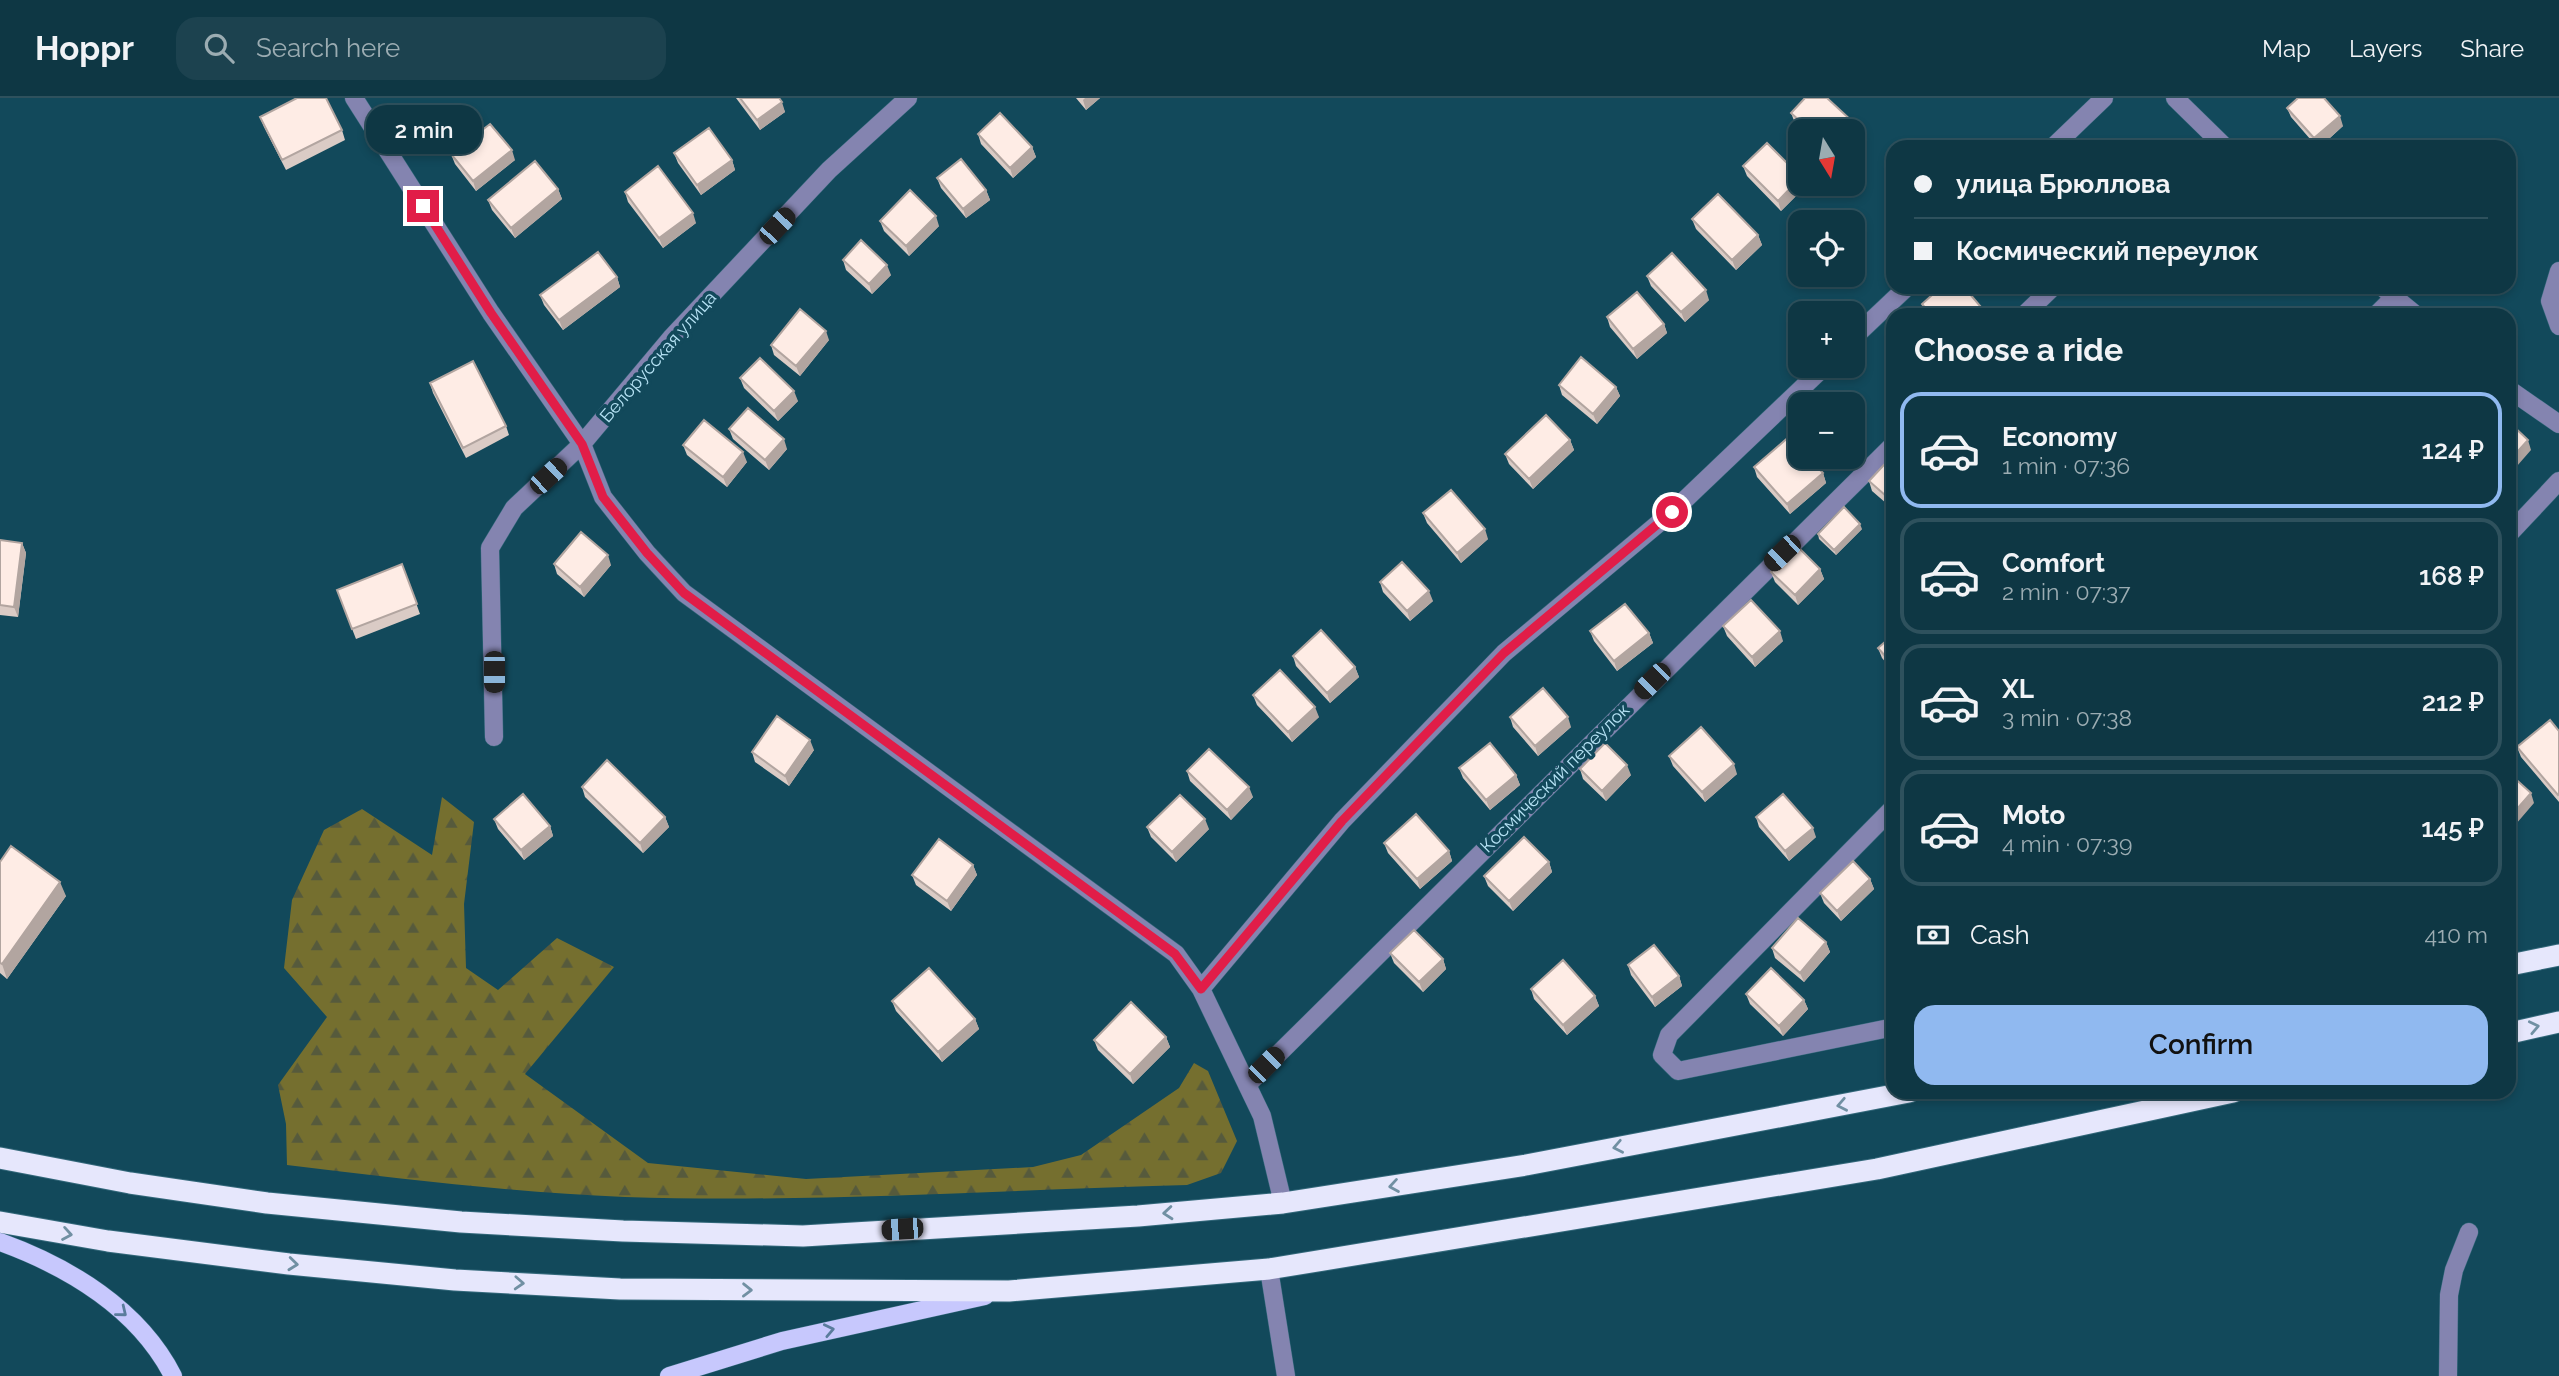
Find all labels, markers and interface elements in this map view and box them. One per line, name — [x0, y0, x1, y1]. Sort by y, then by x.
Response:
search box — [176, 17, 666, 80]
text: Hoppr — [35, 29, 134, 68]
icon: search — [200, 29, 238, 67]
text: Search here — [256, 33, 400, 63]
text: Map — [2262, 34, 2311, 63]
text: Layers — [2349, 34, 2422, 63]
text: Share — [2460, 34, 2524, 63]
callout: 2 min — [365, 105, 481, 154]
text: 2 min — [395, 116, 453, 143]
north arrow — [1788, 119, 1866, 196]
map controls — [1788, 119, 1865, 469]
text: улица Брюллова — [1956, 169, 2170, 199]
route end — [407, 190, 439, 222]
car — [755, 203, 800, 249]
button: locate — [1788, 210, 1865, 287]
text: Космический переулок — [1956, 236, 2259, 266]
street label: Белорусская улица — [595, 287, 720, 426]
button: + — [1788, 301, 1865, 378]
text: Choose a ride — [1914, 331, 2123, 368]
button: − — [1788, 392, 1865, 469]
icon: car — [1918, 419, 1981, 482]
text: Economy — [2002, 422, 2117, 452]
text: 124 ₽ — [2421, 435, 2484, 465]
text: 1 min · 07:36 — [2002, 452, 2130, 479]
car — [526, 454, 571, 498]
route start — [1656, 496, 1688, 528]
car — [1760, 531, 1805, 575]
icon: car — [1918, 545, 1981, 608]
text: Comfort — [2002, 548, 2105, 578]
text: 168 ₽ — [2419, 561, 2484, 591]
text: 2 min · 07:37 — [2002, 578, 2131, 605]
car — [484, 651, 505, 693]
car — [1630, 659, 1675, 703]
icon: car — [1918, 671, 1981, 734]
text: XL — [2002, 674, 2034, 704]
text: 212 ₽ — [2422, 687, 2484, 717]
street label: Космический переулок — [1476, 699, 1634, 857]
text: 3 min · 07:38 — [2002, 704, 2132, 731]
icon: car — [1918, 797, 1981, 860]
text: Moto — [2002, 800, 2065, 830]
text: 145 ₽ — [2421, 813, 2484, 843]
text: 4 min · 07:39 — [2002, 830, 2132, 857]
icon: cash — [1914, 916, 1952, 954]
text: Cash — [1970, 920, 2030, 950]
text: 410 m — [2425, 921, 2488, 948]
button: Confirm — [1914, 1005, 2488, 1085]
one-way arrow — [2528, 1021, 2540, 1036]
car — [1244, 1043, 1289, 1087]
one-way arrow — [1836, 1096, 1848, 1111]
one-way arrow — [1612, 1139, 1624, 1154]
one-way arrow — [1388, 1178, 1400, 1193]
one-way arrow — [1163, 1205, 1174, 1220]
car — [881, 1217, 924, 1241]
one-way arrow — [61, 1225, 73, 1240]
one-way arrow — [287, 1257, 298, 1272]
one-way arrow — [514, 1276, 525, 1291]
one-way arrow — [742, 1282, 752, 1298]
one-way arrow — [114, 1304, 127, 1316]
one-way arrow — [823, 1324, 835, 1339]

